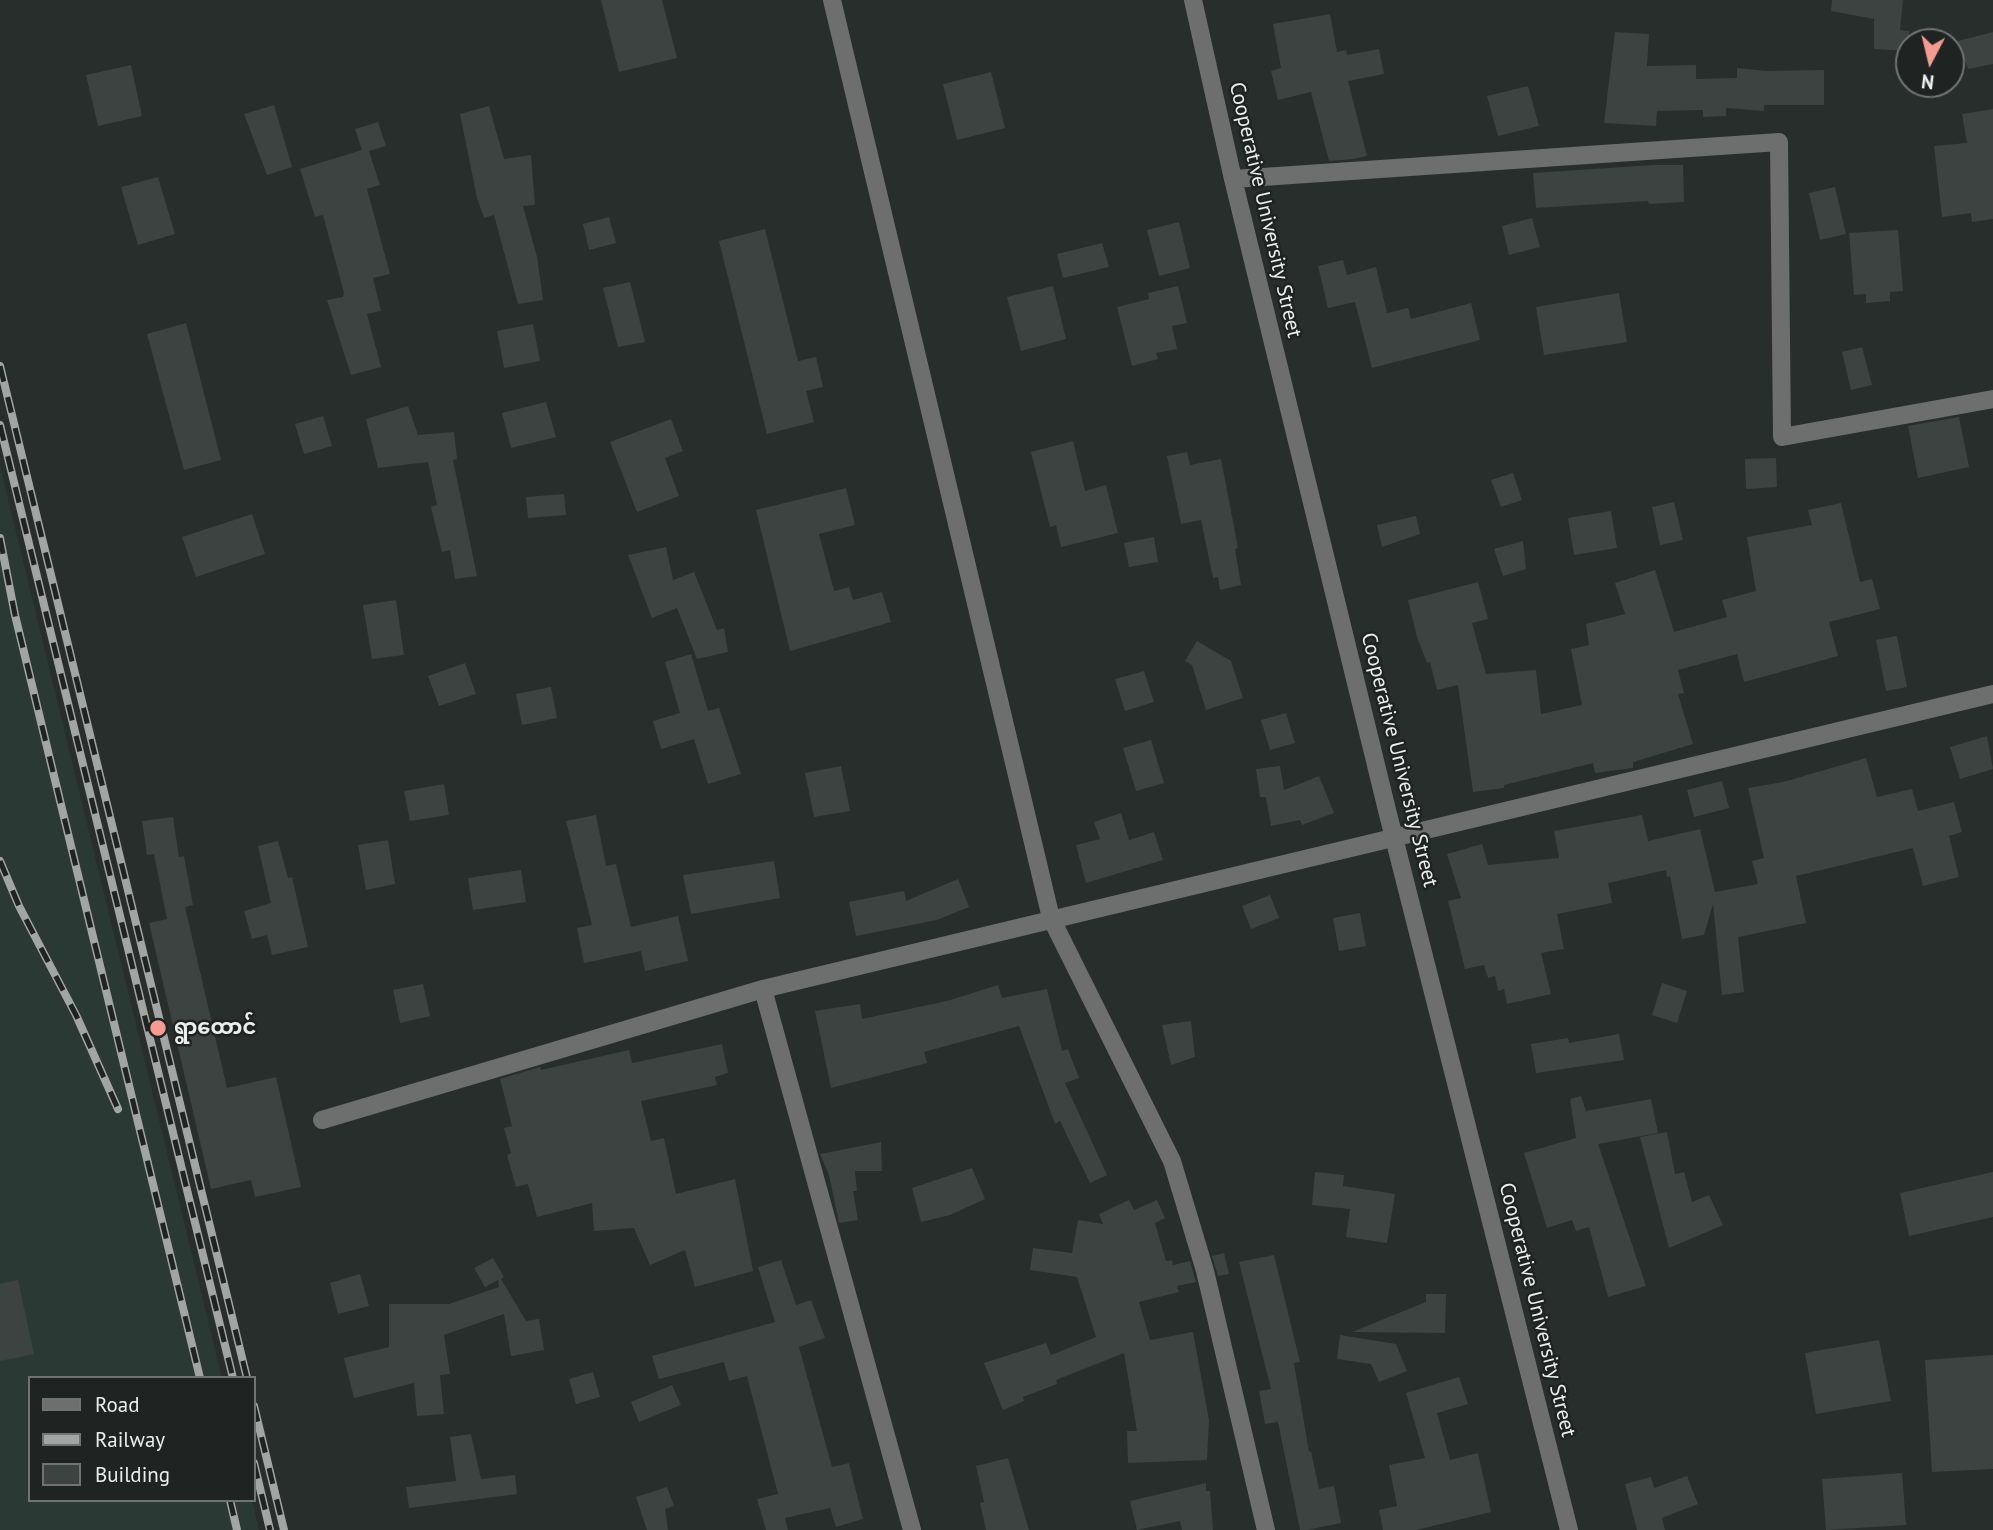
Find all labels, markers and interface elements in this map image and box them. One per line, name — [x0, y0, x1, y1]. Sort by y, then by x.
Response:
north arrow — [1895, 28, 1965, 98]
text: N — [1920, 69, 1935, 95]
street label: Cooperative University Street — [1223, 80, 1307, 340]
street label: Cooperative University Street — [1355, 630, 1443, 890]
place label: ရွာထောင် — [174, 1015, 256, 1041]
marker: ရွာထောင် — [148, 1018, 168, 1038]
street label: Cooperative University Street — [1493, 1180, 1581, 1440]
legend — [28, 1376, 256, 1502]
text: Road — [95, 1391, 139, 1418]
text: Railway — [95, 1426, 165, 1453]
text: Building — [95, 1461, 170, 1488]

